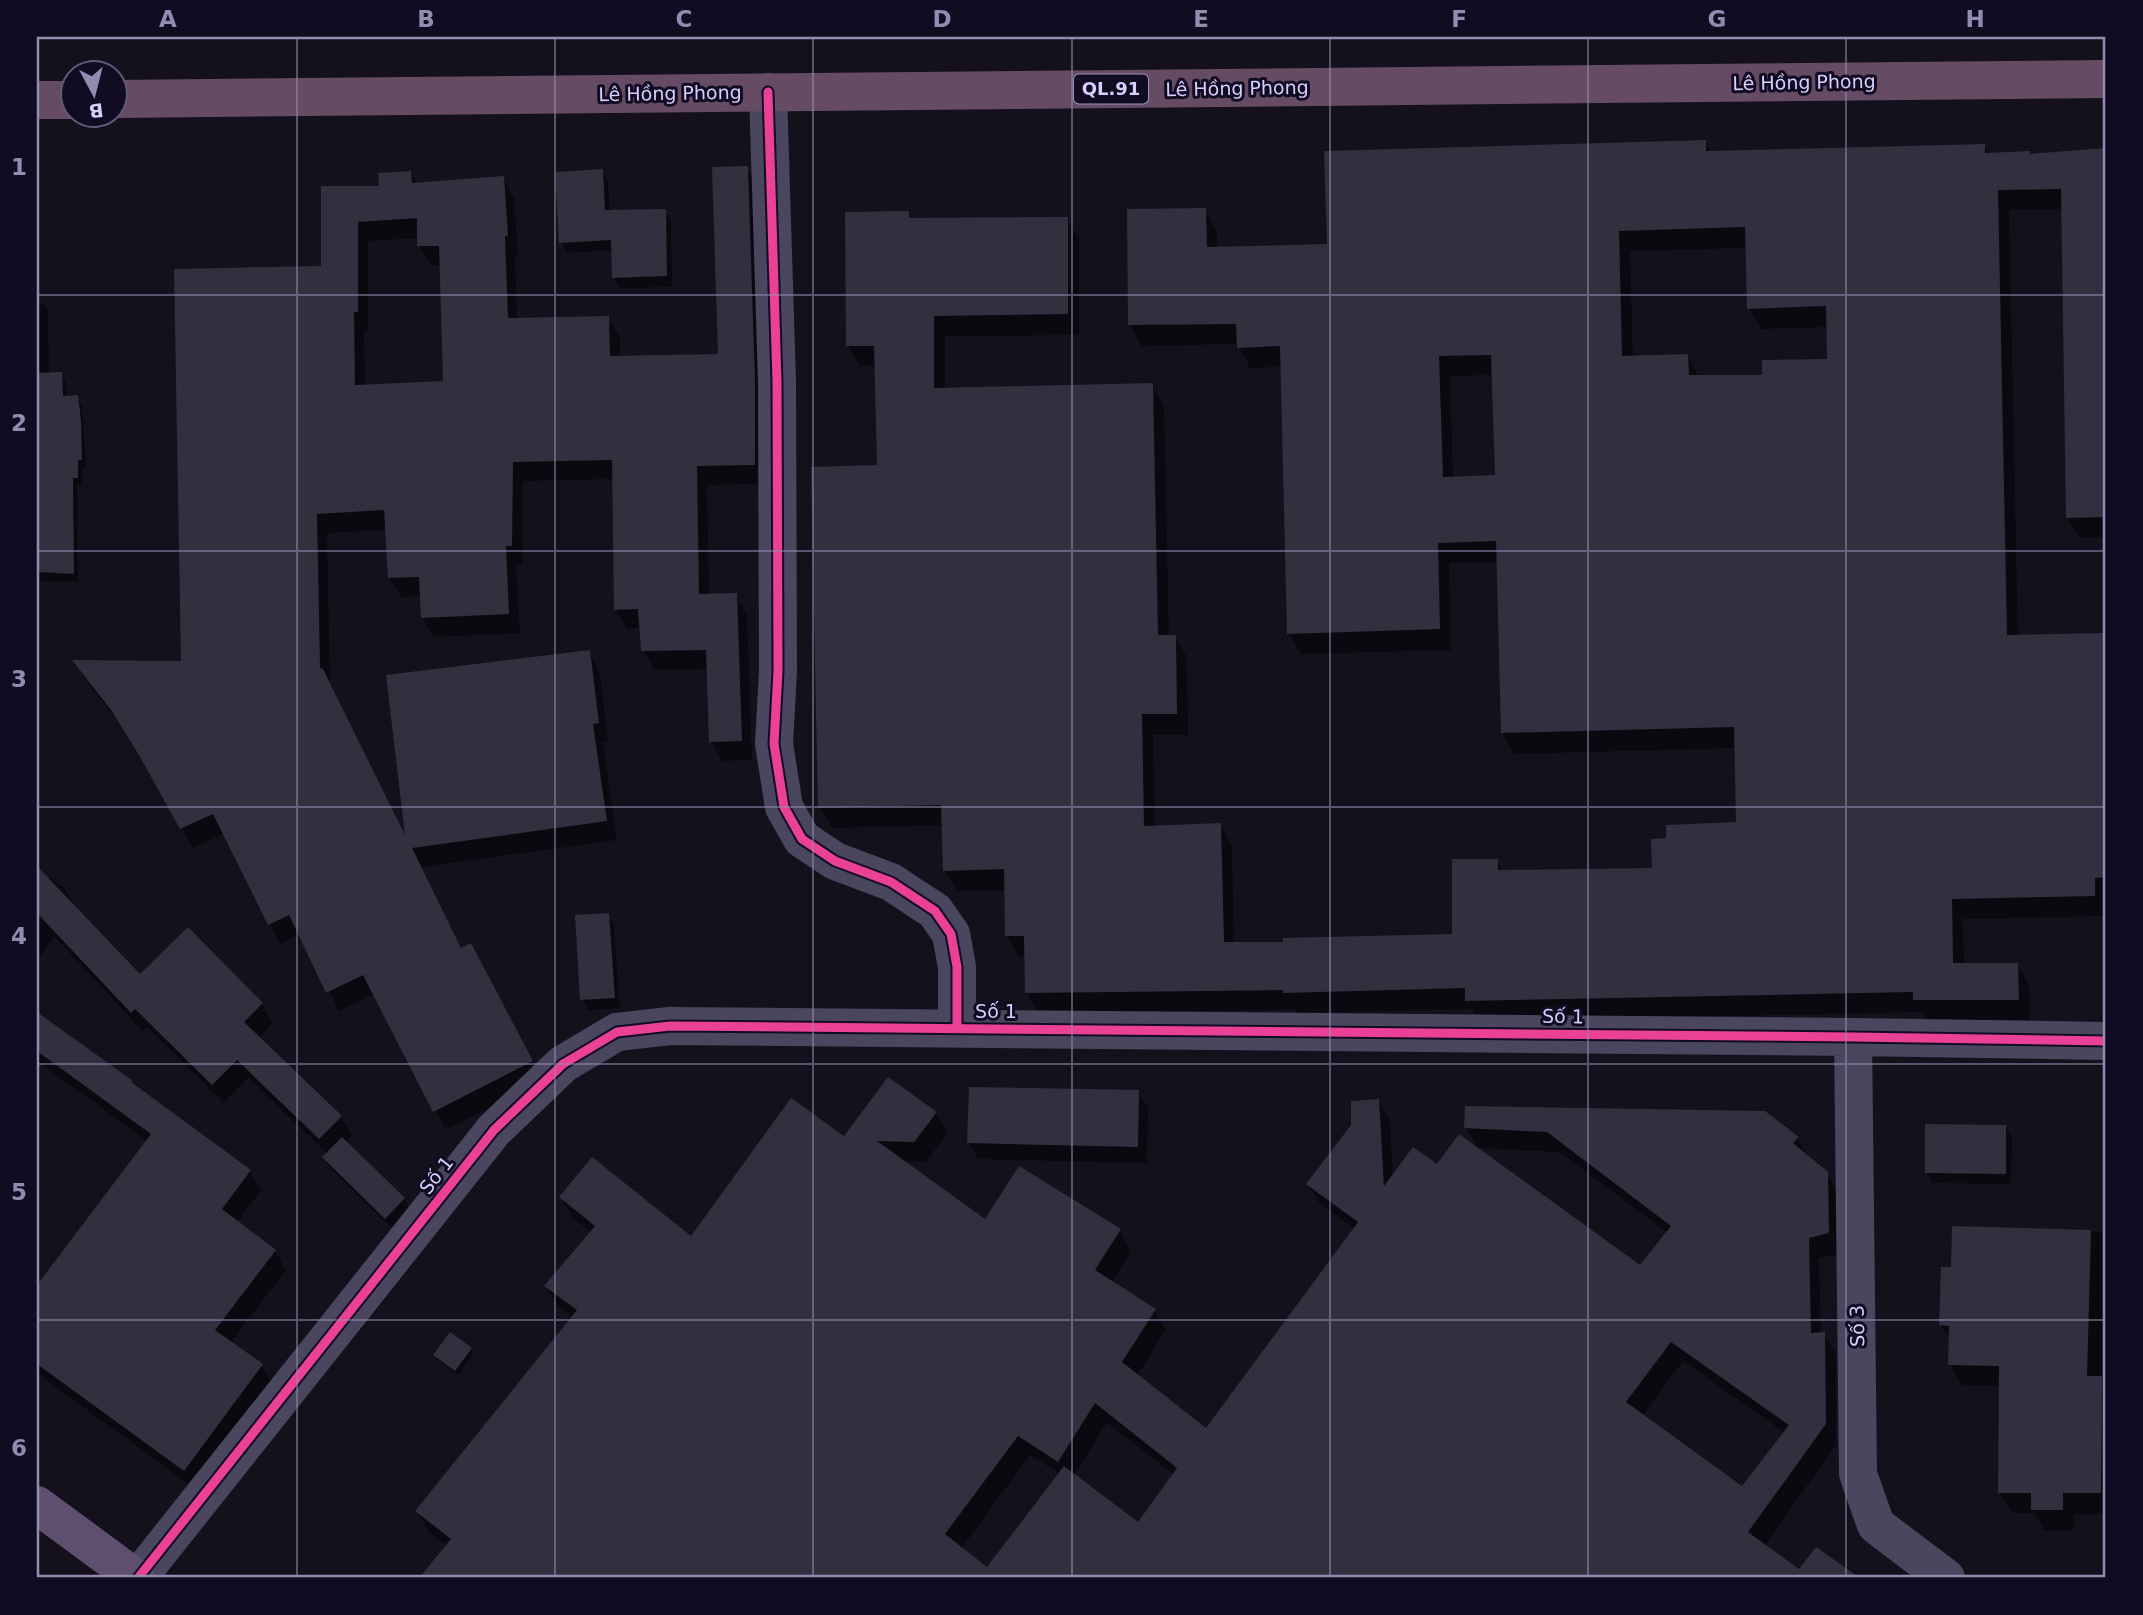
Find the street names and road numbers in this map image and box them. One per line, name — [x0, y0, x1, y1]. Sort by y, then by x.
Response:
street label: Lê Hồng Phong — [1732, 70, 1876, 94]
road number: QL.91 — [1074, 74, 1148, 104]
street label: Lê Hồng Phong — [1165, 76, 1309, 100]
street label: Lê Hồng Phong — [598, 81, 742, 105]
street label: Số 1 — [975, 1000, 1017, 1022]
street label: Số 1 — [1542, 1005, 1584, 1027]
street label: Số 1 — [414, 1152, 458, 1198]
street label: Số 3 — [1846, 1305, 1868, 1347]

